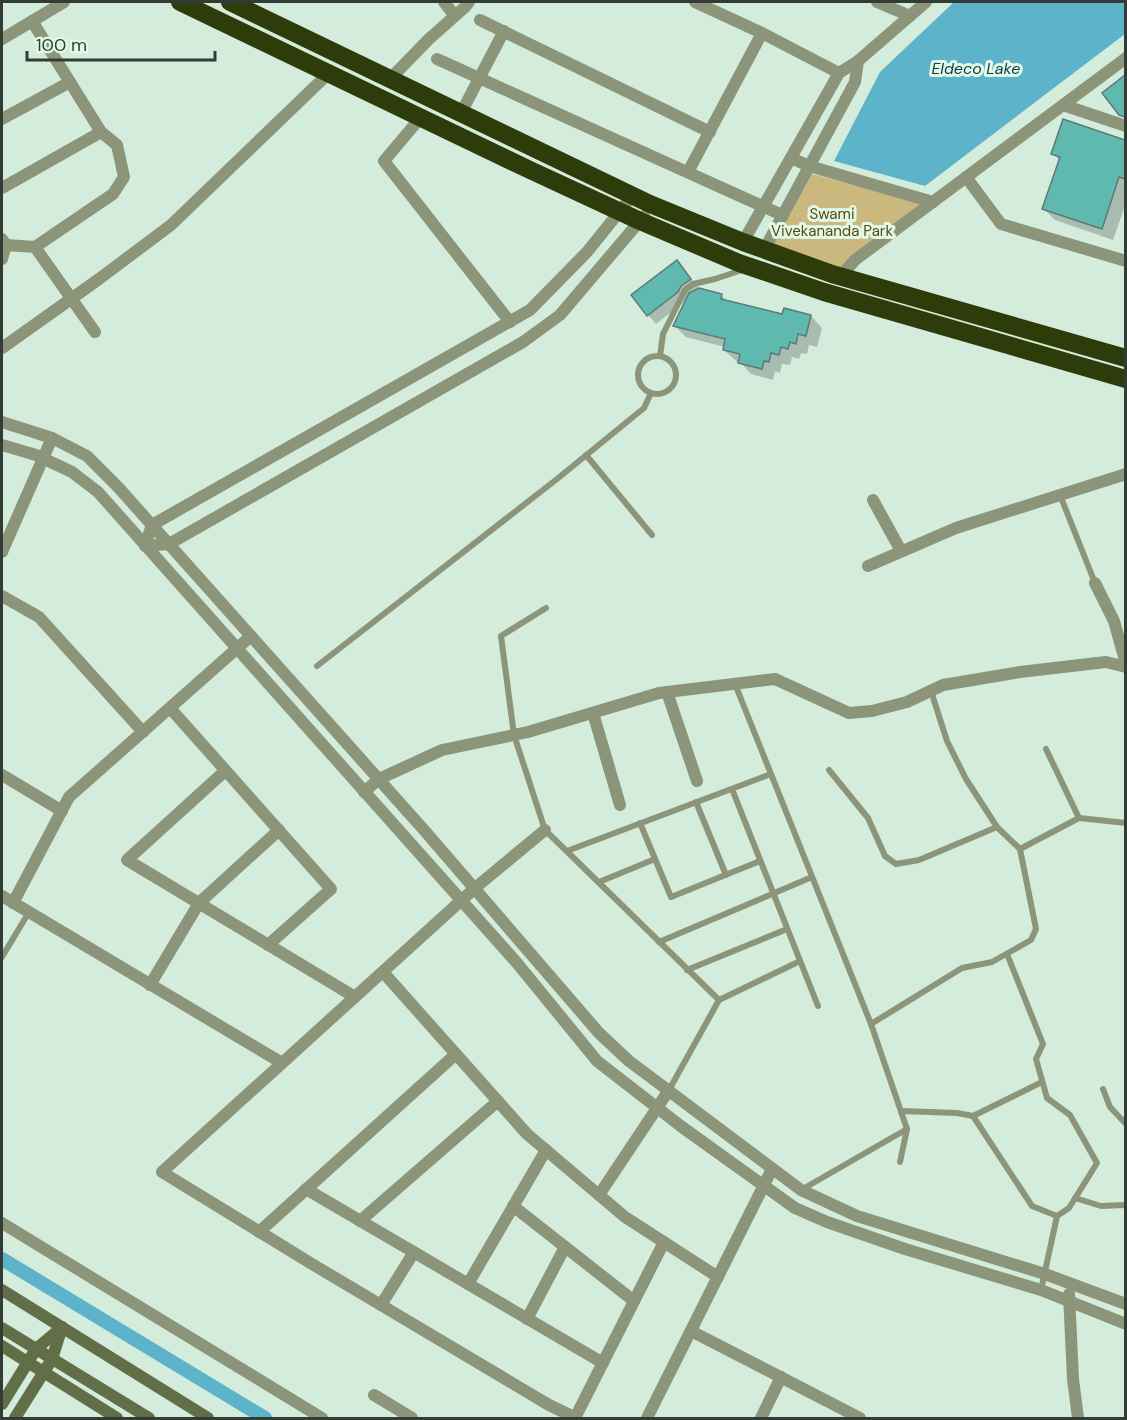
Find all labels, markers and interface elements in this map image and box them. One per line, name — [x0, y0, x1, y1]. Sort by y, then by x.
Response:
scale bar — [27, 24, 214, 62]
text: 100 m — [36, 33, 87, 57]
water label: Eldeco Lake — [932, 58, 1020, 79]
park label: Swami Vivekananda Park — [771, 204, 893, 241]

